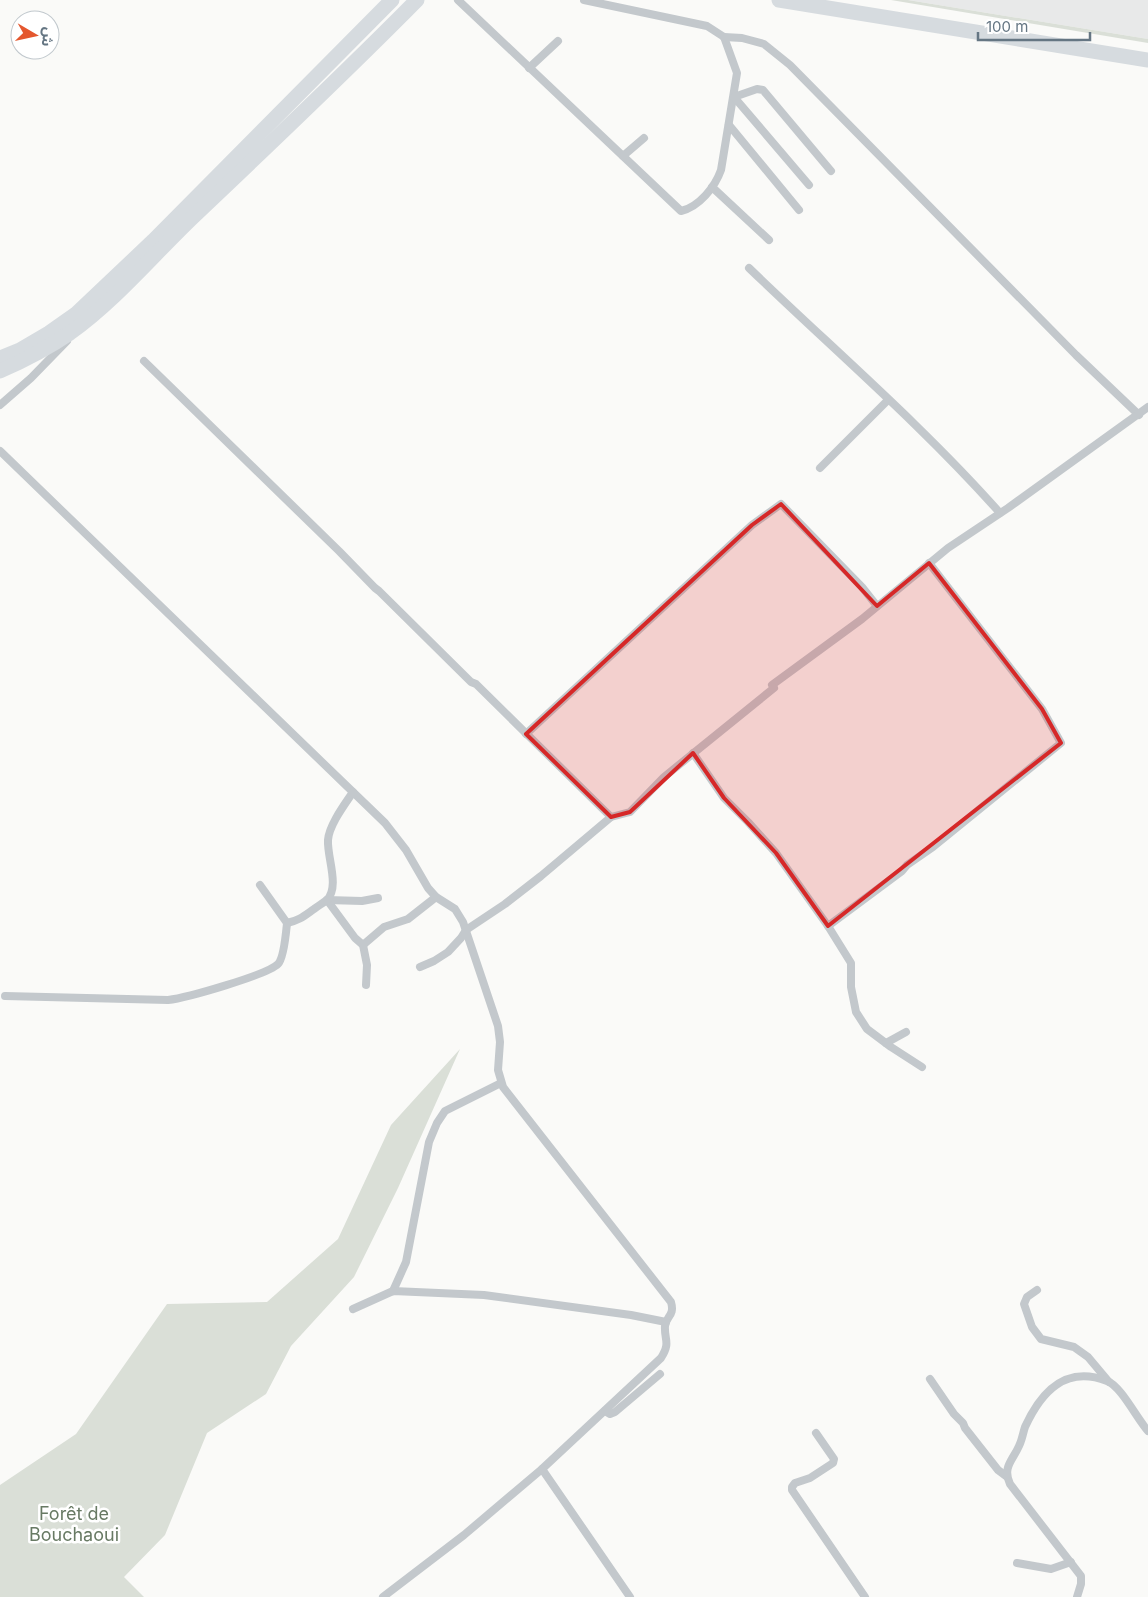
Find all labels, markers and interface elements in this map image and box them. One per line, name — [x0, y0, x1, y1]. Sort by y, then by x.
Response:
north arrow — [10, 10, 60, 60]
scale bar — [978, 10, 1090, 42]
text: 100 m — [986, 17, 1028, 36]
text: ش — [38, 26, 58, 48]
park label: Forêt de Bouchaoui — [29, 1503, 119, 1545]

